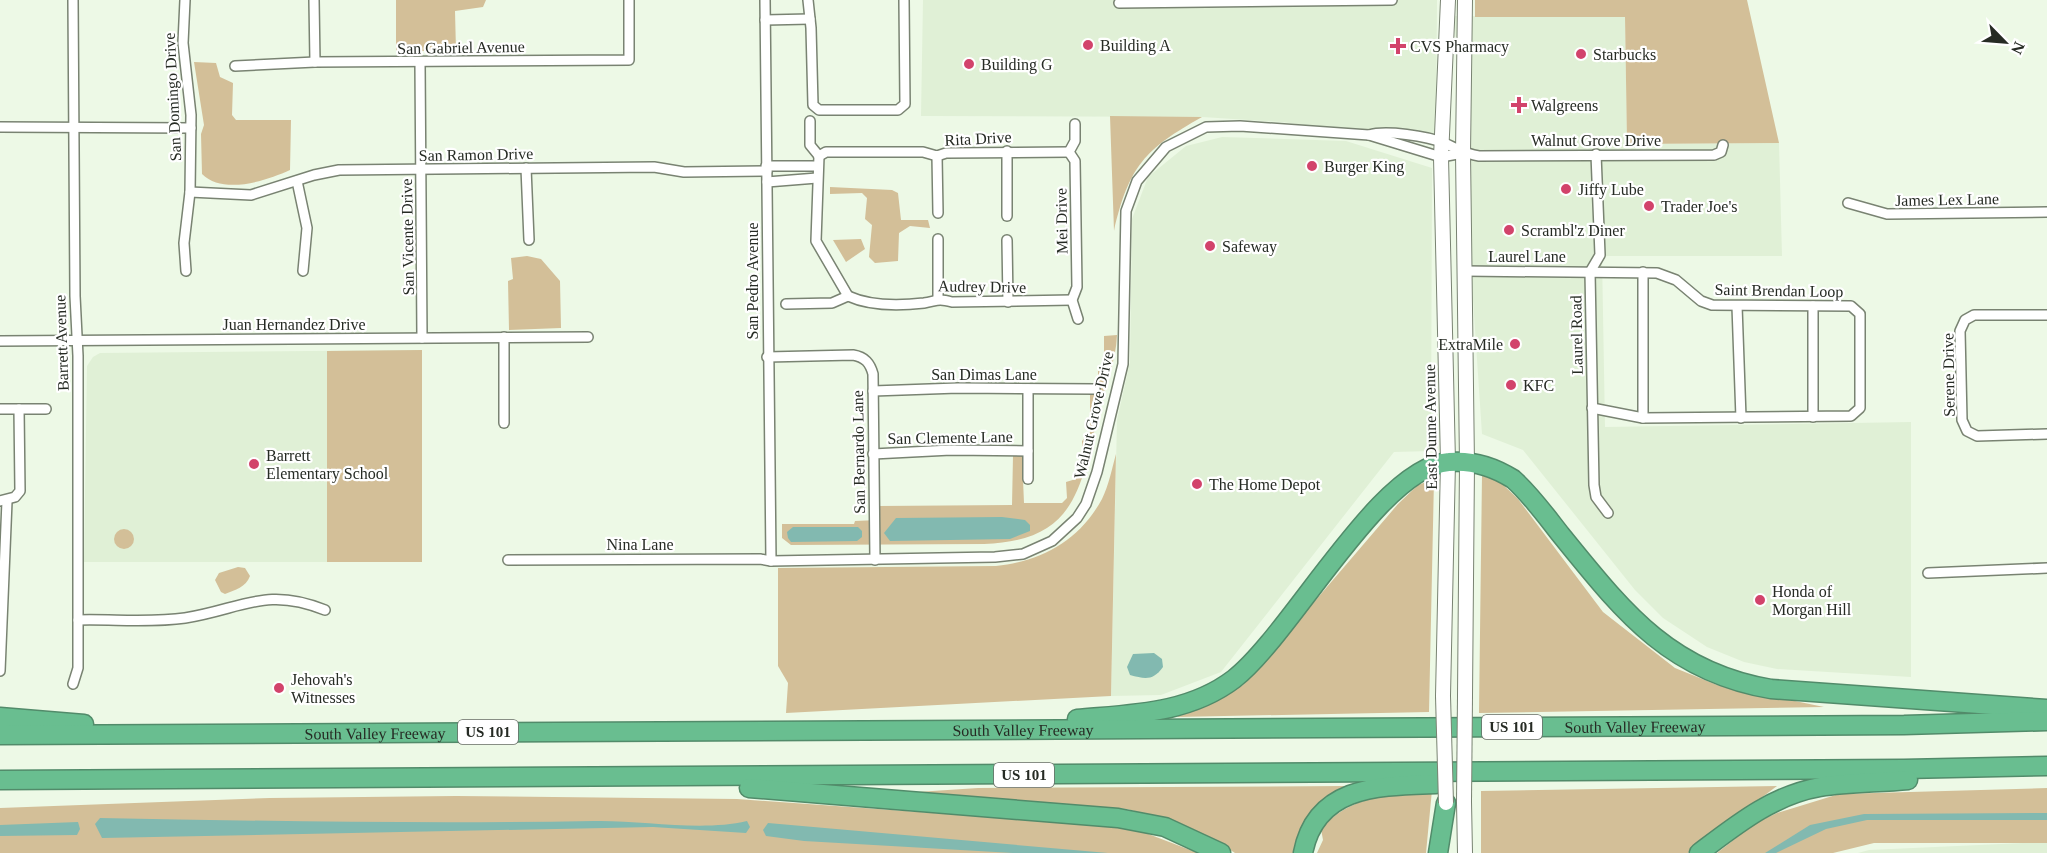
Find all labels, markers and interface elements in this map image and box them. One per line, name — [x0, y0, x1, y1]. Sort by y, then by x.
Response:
north arrow — [1975, 12, 2035, 72]
street label: San Domingo Drive — [161, 32, 185, 162]
place label: Building A — [1100, 37, 1171, 55]
street label: San Gabriel Avenue — [397, 38, 525, 57]
marker: Building A — [1081, 38, 1095, 52]
place label: CVS Pharmacy — [1410, 38, 1509, 56]
marker: CVS Pharmacy — [1391, 39, 1405, 53]
text: N — [2008, 39, 2028, 57]
place label: Starbucks — [1593, 46, 1656, 63]
marker: Starbucks — [1574, 47, 1588, 61]
place label: Building G — [981, 56, 1053, 74]
marker: Building G — [962, 57, 976, 71]
place label: Walgreens — [1531, 97, 1598, 115]
marker: Walgreens — [1512, 98, 1526, 112]
street label: Rita Drive — [944, 128, 1012, 149]
street label: Walnut Grove Drive — [1531, 132, 1661, 149]
street label: San Ramon Drive — [419, 145, 533, 164]
place label: Burger King — [1324, 158, 1404, 176]
marker: Burger King — [1305, 159, 1319, 173]
street label: San Vicente Drive — [398, 178, 417, 296]
place label: Jiffy Lube — [1578, 181, 1644, 199]
marker: Jiffy Lube — [1559, 182, 1573, 196]
street label: Mei Drive — [1052, 188, 1071, 254]
street label: James Lex Lane — [1895, 190, 1999, 209]
place label: Trader Joe's — [1661, 198, 1738, 215]
marker: Trader Joe's — [1642, 199, 1656, 213]
street label: San Pedro Avenue — [744, 222, 761, 340]
place label: Scrambl'z Diner — [1521, 222, 1625, 239]
marker: Scrambl'z Diner — [1502, 223, 1516, 237]
place label: Safeway — [1222, 238, 1277, 256]
marker: Safeway — [1203, 239, 1217, 253]
street label: Laurel Lane — [1488, 248, 1566, 265]
street label: Audrey Drive — [938, 277, 1026, 297]
street label: Saint Brendan Loop — [1714, 281, 1844, 301]
street label: Barrett Avenue — [51, 295, 72, 391]
street label: Laurel Road — [1567, 295, 1586, 375]
street label: Juan Hernandez Drive — [222, 316, 366, 333]
street label: Serene Drive — [1939, 333, 1958, 417]
place label: ExtraMile — [1438, 336, 1503, 353]
marker: ExtraMile — [1508, 337, 1522, 351]
street label: Walnut Grove Drive — [1071, 350, 1116, 480]
street label: East Dunne Avenue — [1421, 364, 1440, 490]
street label: San Dimas Lane — [931, 366, 1037, 383]
place label: KFC — [1523, 377, 1554, 394]
marker: KFC — [1504, 378, 1518, 392]
street label: San Bernardo Lane — [849, 390, 868, 514]
street label: San Clemente Lane — [887, 428, 1013, 447]
place label: Barrett Elementary School — [266, 447, 389, 483]
marker: Barrett Elementary School — [247, 457, 261, 471]
place label: The Home Depot — [1209, 476, 1321, 494]
marker: The Home Depot — [1190, 477, 1204, 491]
street label: Nina Lane — [606, 536, 674, 553]
place label: Honda of Morgan Hill — [1772, 583, 1852, 619]
marker: Honda of Morgan Hill — [1753, 593, 1767, 607]
place label: Jehovah's Witnesses — [291, 671, 355, 706]
marker: Jehovah's Witnesses — [272, 681, 286, 695]
road number: US 101 — [1482, 715, 1542, 739]
street label: South Valley Freeway — [1564, 718, 1706, 736]
road number: US 101 — [458, 720, 518, 744]
street label: South Valley Freeway — [952, 721, 1094, 740]
street label: South Valley Freeway — [304, 725, 446, 743]
road number: US 101 — [994, 763, 1054, 787]

